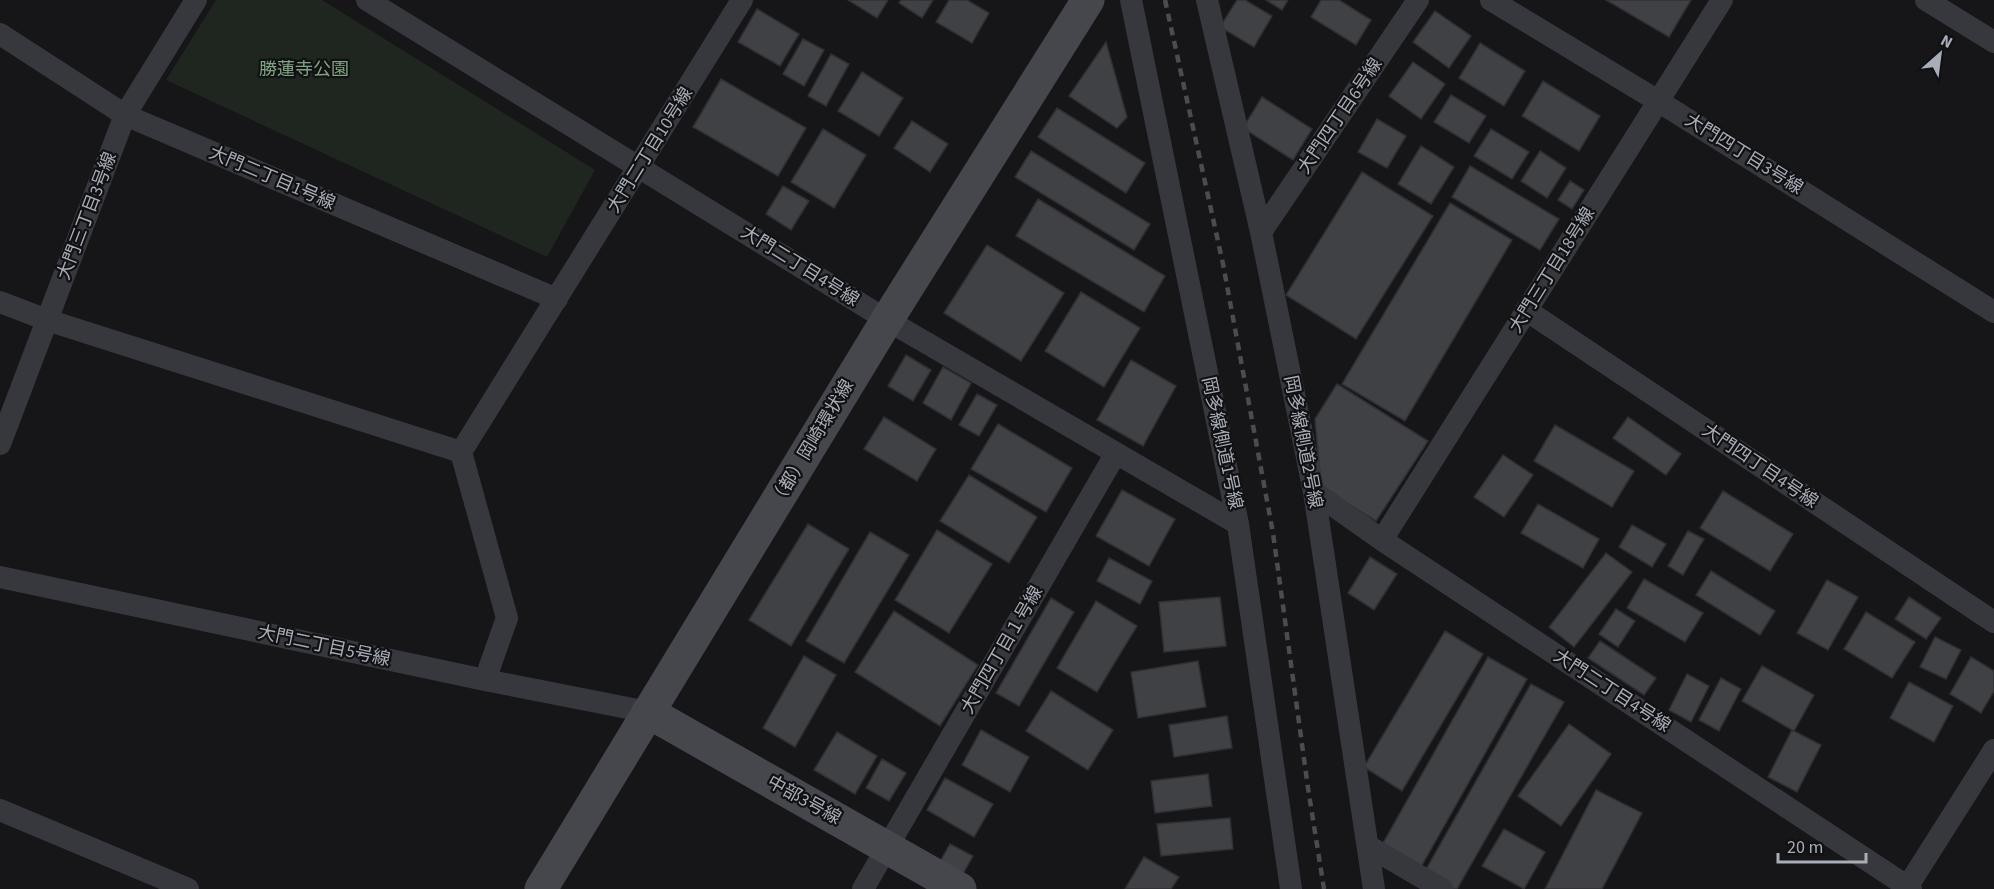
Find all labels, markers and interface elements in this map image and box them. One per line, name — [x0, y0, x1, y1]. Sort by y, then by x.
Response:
north arrow — [1910, 24, 1970, 84]
text: N — [1937, 29, 1956, 54]
street label: 大門四丁目6号線 — [1292, 53, 1388, 179]
park label: 勝蓮寺公園 — [259, 57, 349, 82]
street label: 大門二丁目10号線 — [601, 82, 699, 218]
street label: 大門四丁目3号線 — [1680, 108, 1808, 200]
street label: 大門二丁目1号線 — [205, 140, 339, 216]
street label: 大門三丁目3号線 — [51, 149, 123, 283]
street label: 大門三丁目18号線 — [1503, 202, 1601, 338]
street label: 大門二丁目4号線 — [736, 220, 864, 312]
street label: 岡多線側道2号線 — [1278, 373, 1328, 511]
street label: 岡多線側道1号線 — [1196, 374, 1248, 512]
street label: （都）岡崎環状線 — [764, 375, 860, 511]
street label: 大門四丁目4号線 — [1697, 418, 1823, 514]
street label: 大門四丁目１号線 — [955, 581, 1049, 719]
street label: 大門二丁目5号線 — [255, 620, 393, 672]
street label: 大門二丁目4号線 — [1549, 644, 1675, 738]
street label: 中部3号線 — [763, 769, 845, 831]
scale bar — [1778, 826, 1866, 864]
text: 20 m — [1787, 835, 1823, 860]

